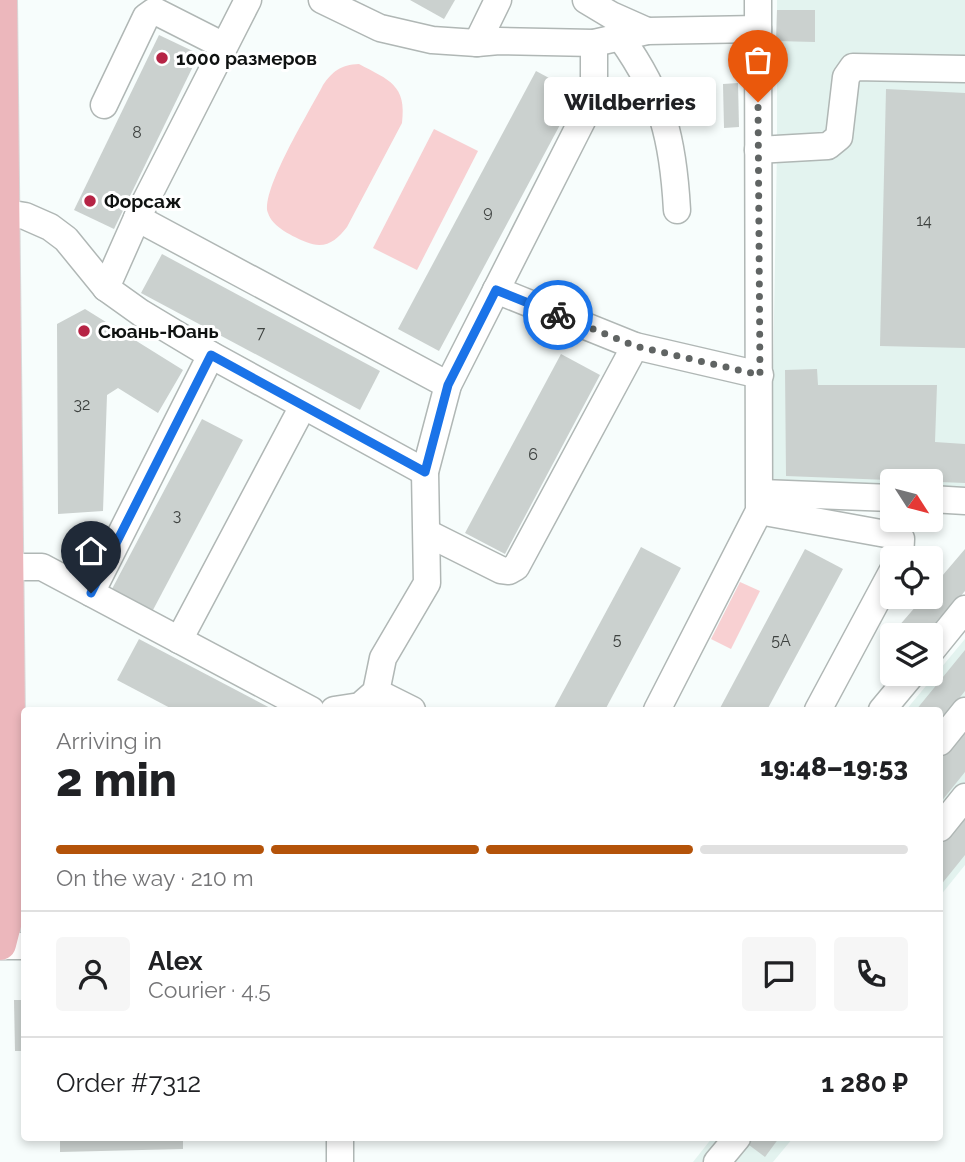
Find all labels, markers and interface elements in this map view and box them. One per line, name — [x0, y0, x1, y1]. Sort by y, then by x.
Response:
pin — [728, 30, 788, 102]
icon: bag — [739, 41, 777, 79]
place label: 1000 размеров — [176, 47, 317, 69]
marker: 1000 размеров — [154, 50, 170, 66]
callout: Wildberries — [544, 78, 716, 126]
text: Wildberries — [564, 88, 696, 115]
house number: 8 — [132, 123, 142, 142]
place label: Форсаж — [104, 190, 181, 212]
marker: Форсаж — [82, 193, 98, 209]
house number: 9 — [483, 202, 493, 221]
house number: 14 — [916, 211, 932, 230]
courier — [523, 280, 593, 350]
icon: bike — [539, 296, 577, 334]
place label: Сюань-Юань — [98, 320, 219, 342]
marker: Сюань-Юань — [76, 323, 92, 339]
house number: 7 — [257, 323, 266, 342]
house number: 32 — [74, 395, 90, 414]
house number: 6 — [528, 445, 538, 464]
north arrow — [880, 469, 943, 532]
map controls — [880, 469, 943, 686]
house number: 3 — [173, 506, 181, 525]
pin — [61, 521, 121, 593]
icon: home — [72, 532, 110, 570]
button: locate — [880, 546, 943, 609]
button: layers — [880, 623, 943, 686]
house number: 5 — [613, 630, 622, 649]
house number: 5А — [771, 631, 791, 650]
text: Arriving in — [56, 727, 162, 754]
text: 19:48–19:53 — [760, 752, 908, 782]
text: 2 min — [56, 753, 177, 807]
text: On the way · 210 m — [56, 864, 254, 891]
button: person — [56, 937, 130, 1011]
button: chat — [742, 937, 816, 1011]
button: phone — [834, 937, 908, 1011]
text: Alex — [148, 946, 203, 976]
text: Courier · 4.5 — [148, 976, 271, 1003]
text: Order #7312 — [56, 1068, 201, 1098]
text: 1 280 ₽ — [821, 1068, 908, 1098]

